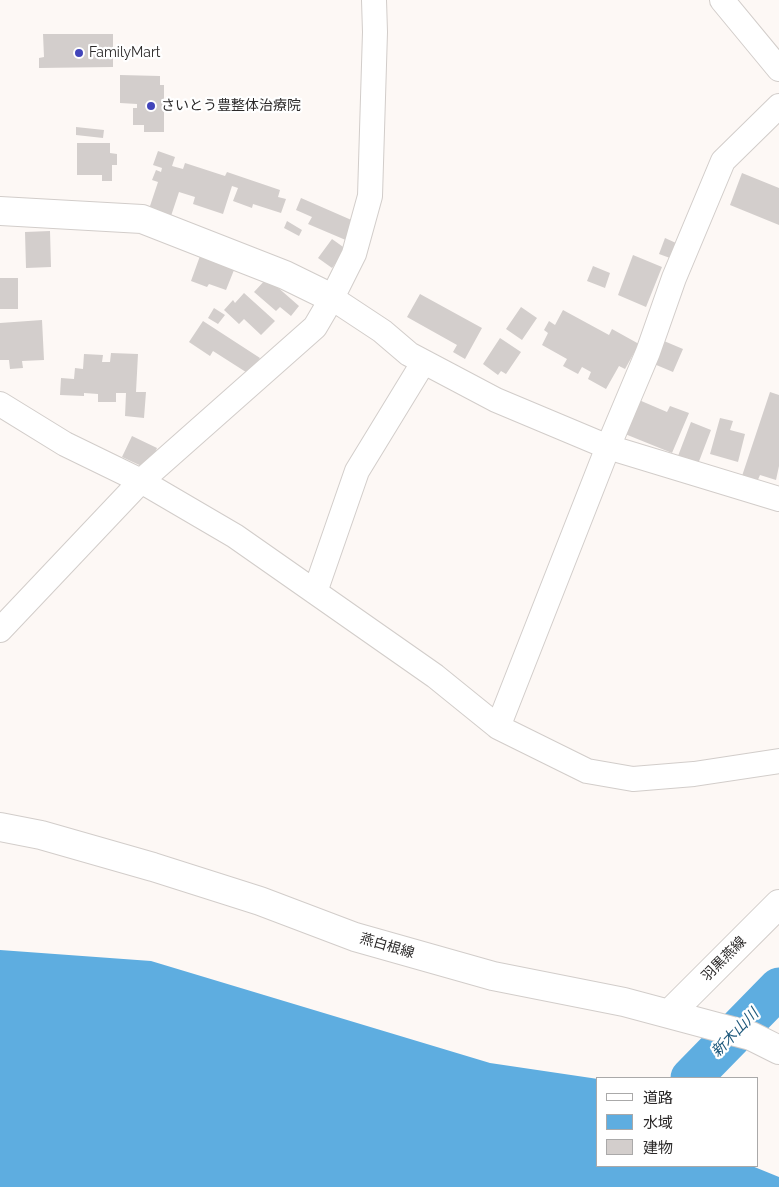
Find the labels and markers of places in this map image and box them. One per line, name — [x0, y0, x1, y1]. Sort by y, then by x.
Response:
place label: FamilyMart — [89, 45, 160, 61]
marker: FamilyMart — [73, 47, 85, 59]
place label: さいとう豊整体治療院 — [161, 98, 301, 114]
marker: さいとう豊整体治療院 — [145, 100, 157, 112]

